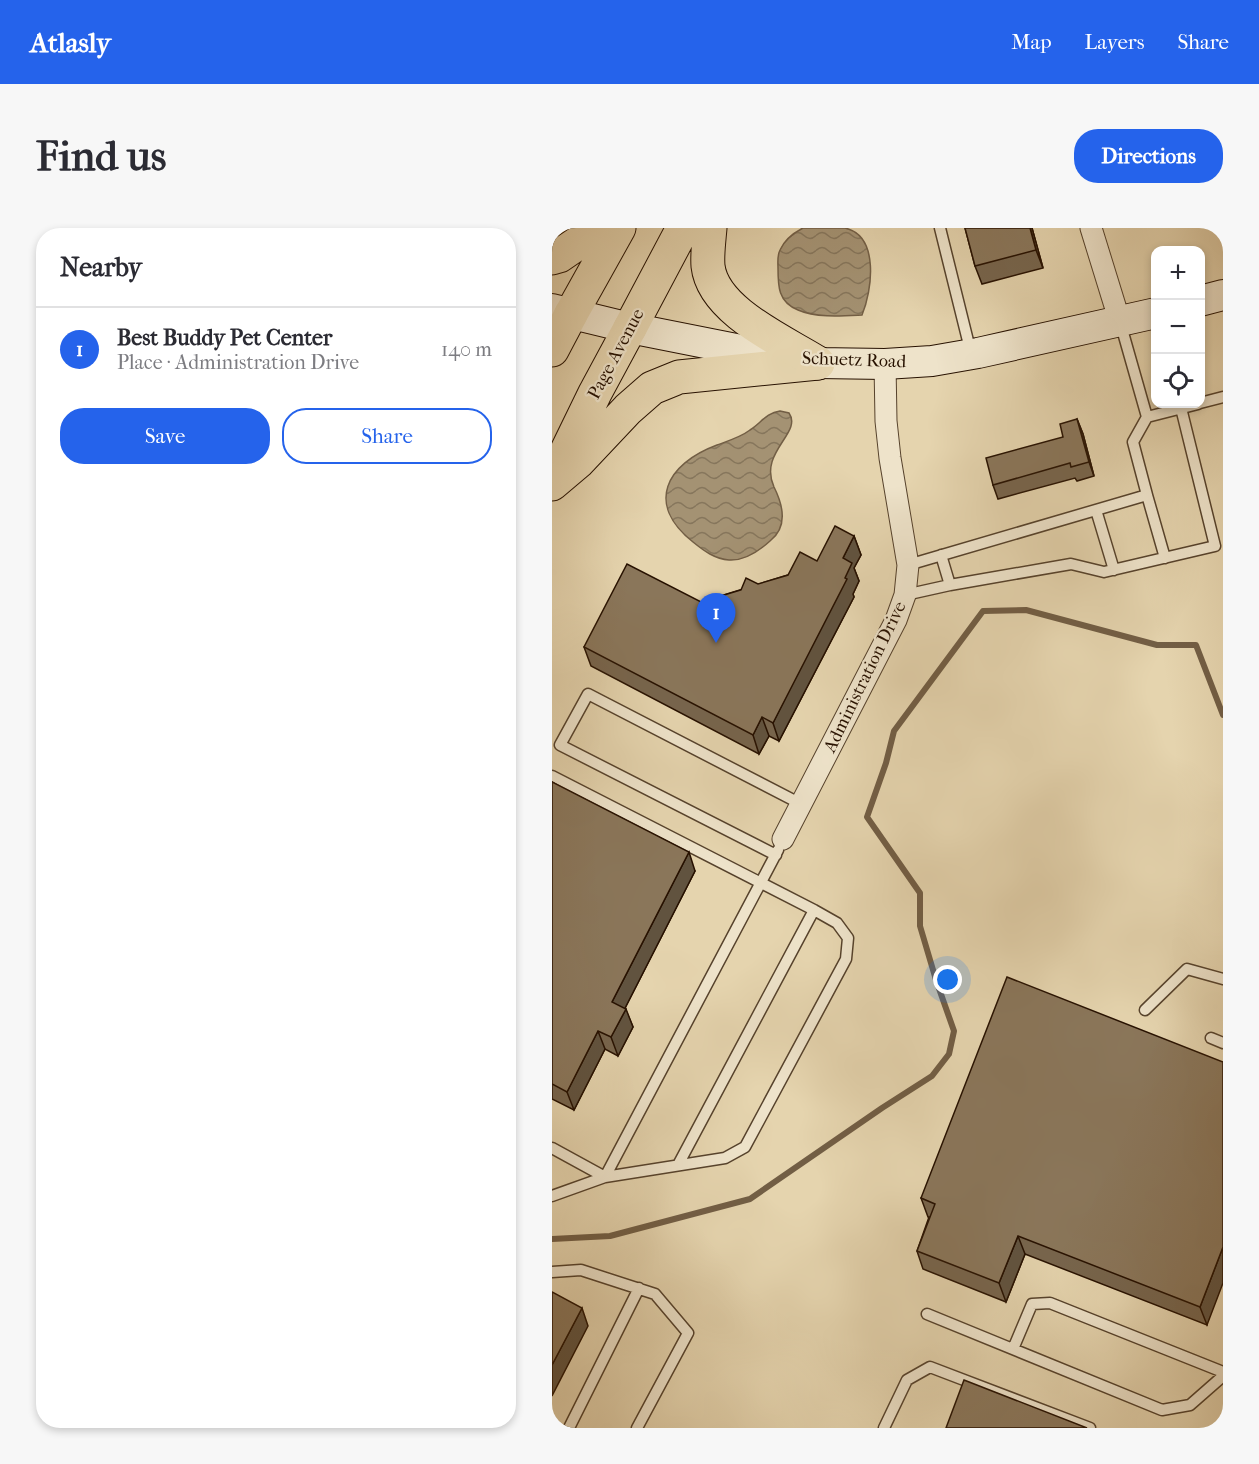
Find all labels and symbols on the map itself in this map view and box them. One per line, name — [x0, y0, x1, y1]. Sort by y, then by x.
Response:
street label: Page Avenue — [583, 305, 649, 403]
street label: Schuetz Road — [801, 348, 907, 372]
pin: 1 — [696, 594, 736, 643]
street label: Administration Drive — [819, 598, 911, 757]
your location — [933, 965, 962, 994]

